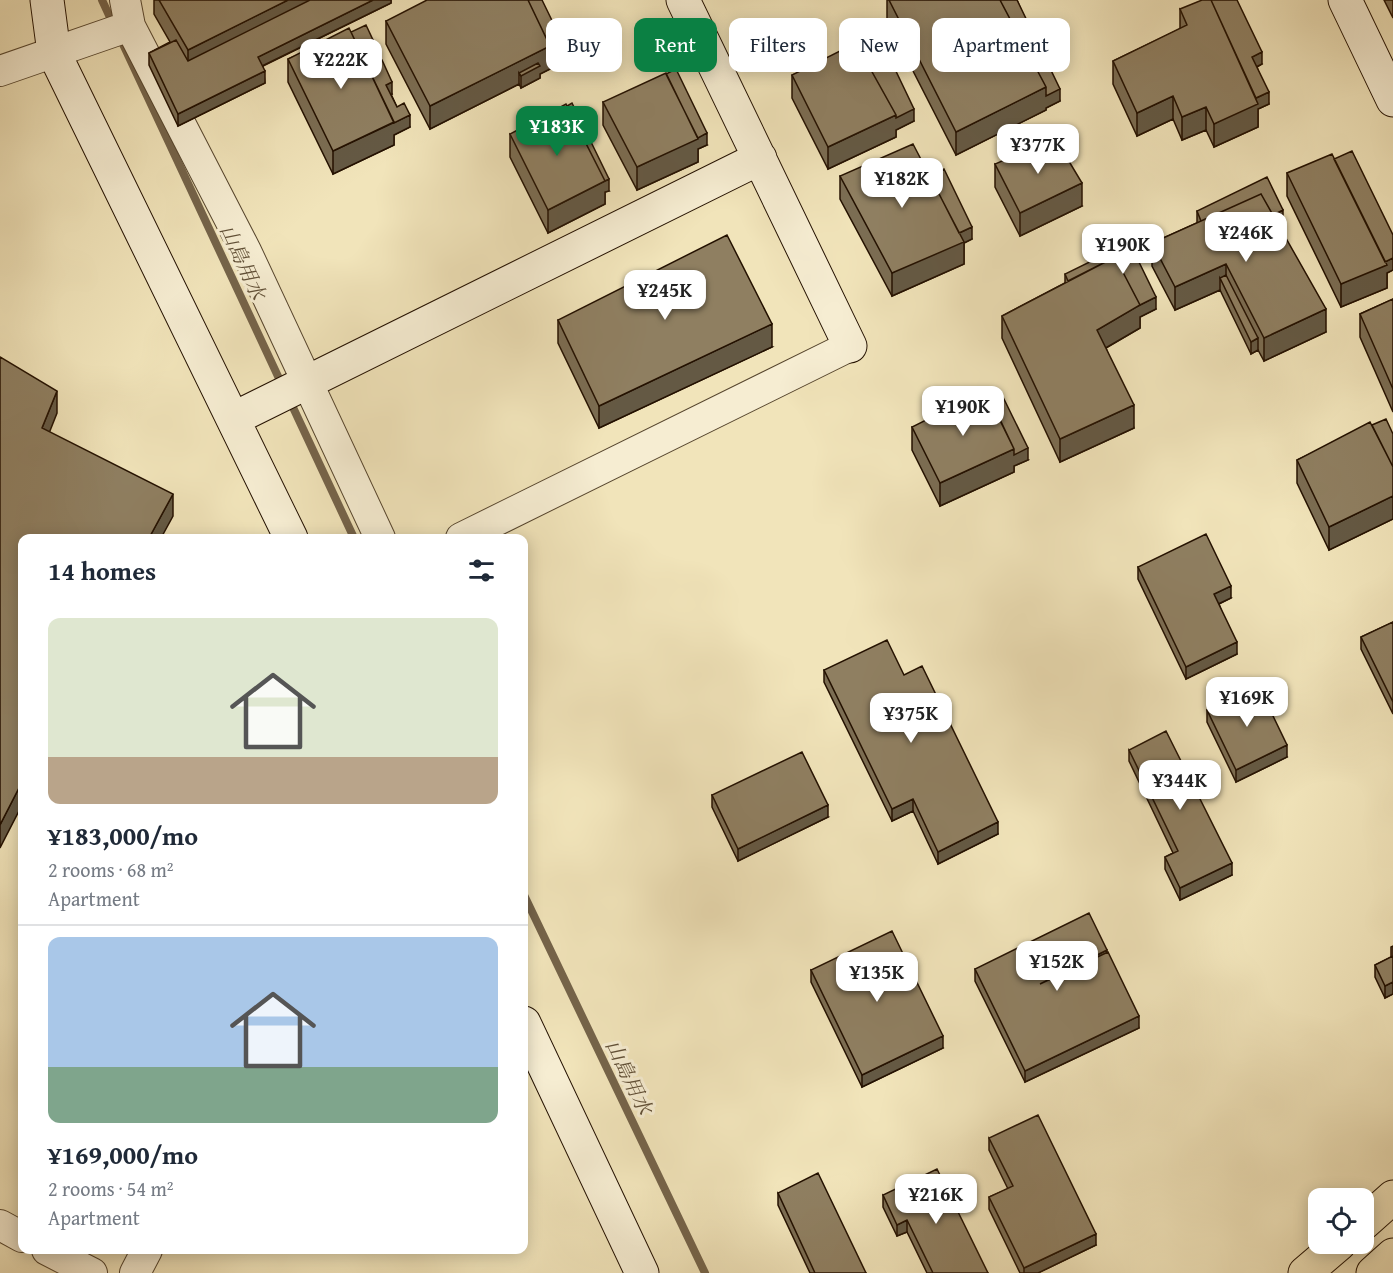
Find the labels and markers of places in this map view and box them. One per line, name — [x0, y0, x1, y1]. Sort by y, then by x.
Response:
pin: ¥222K — [299, 39, 383, 90]
pin: ¥183K — [515, 106, 599, 157]
pin: ¥377K — [996, 124, 1080, 175]
pin: ¥182K — [860, 158, 944, 209]
pin: ¥246K — [1204, 212, 1288, 263]
pin: ¥190K — [1081, 224, 1165, 275]
pin: ¥245K — [623, 270, 707, 321]
pin: ¥190K — [921, 386, 1005, 437]
pin: ¥169K — [1205, 677, 1289, 728]
pin: ¥375K — [869, 693, 953, 744]
pin: ¥344K — [1138, 760, 1222, 811]
pin: ¥152K — [1015, 941, 1099, 992]
pin: ¥135K — [835, 952, 919, 1003]
pin: ¥216K — [894, 1174, 978, 1225]

